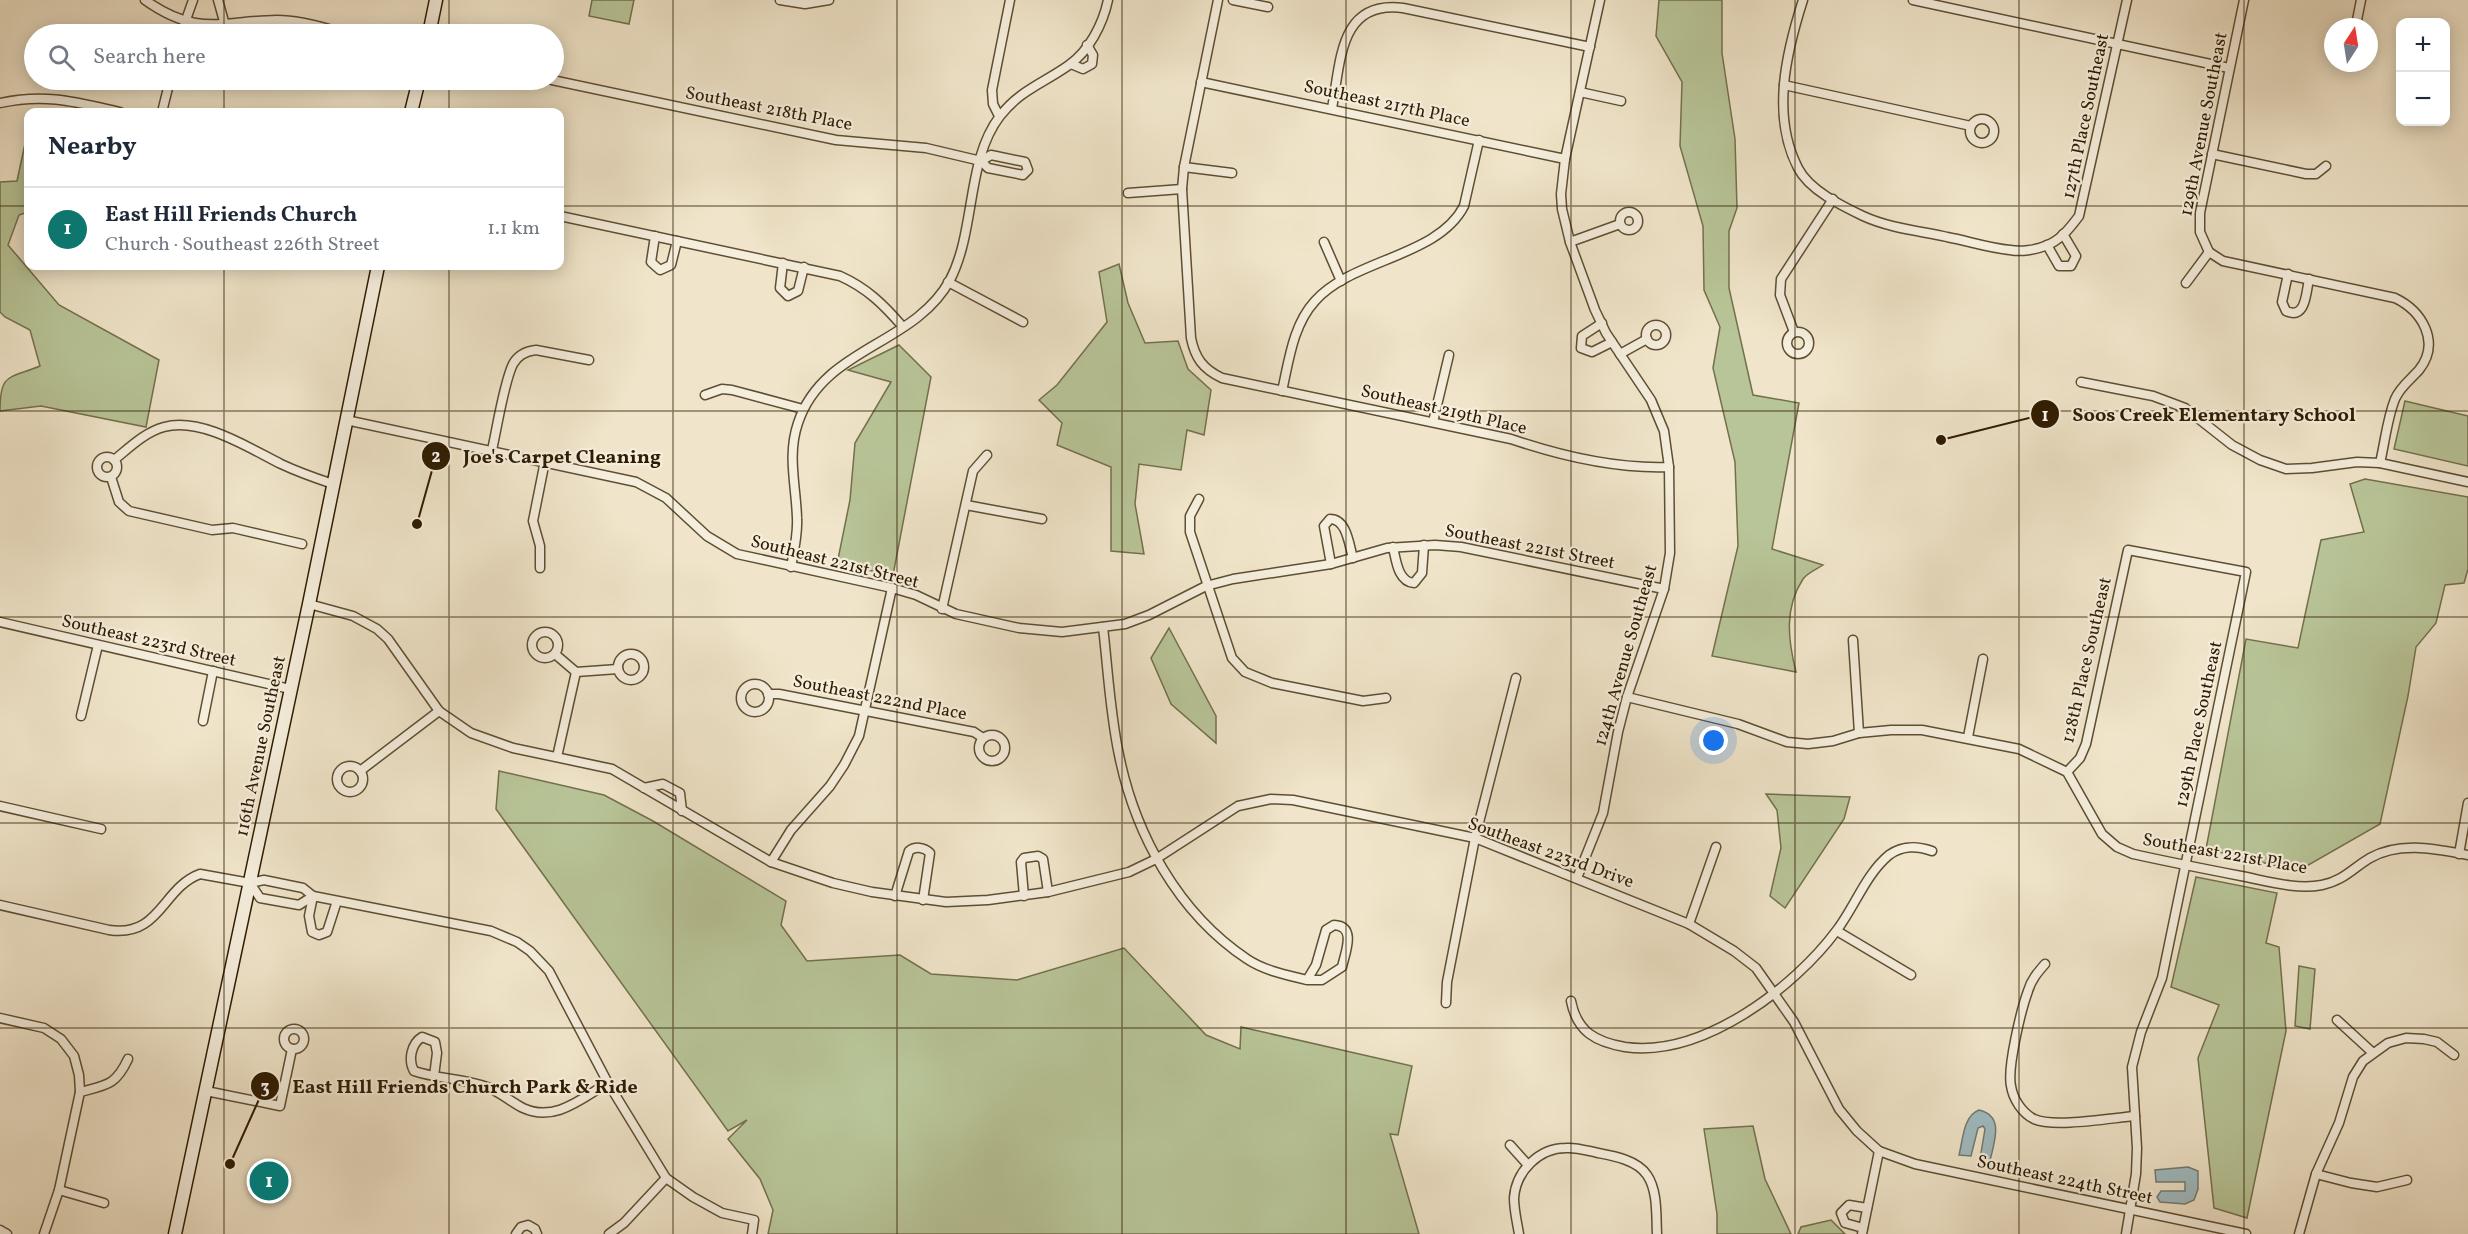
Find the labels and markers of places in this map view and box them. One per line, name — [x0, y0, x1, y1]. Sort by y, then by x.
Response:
callout: Soos Creek Elementary School — [2030, 395, 2368, 433]
callout: Joe's Carpet Cleaning — [421, 437, 673, 475]
callout: East Hill Friends Church Park & Ride — [250, 1067, 650, 1105]
pin: 1 — [250, 1158, 288, 1204]

